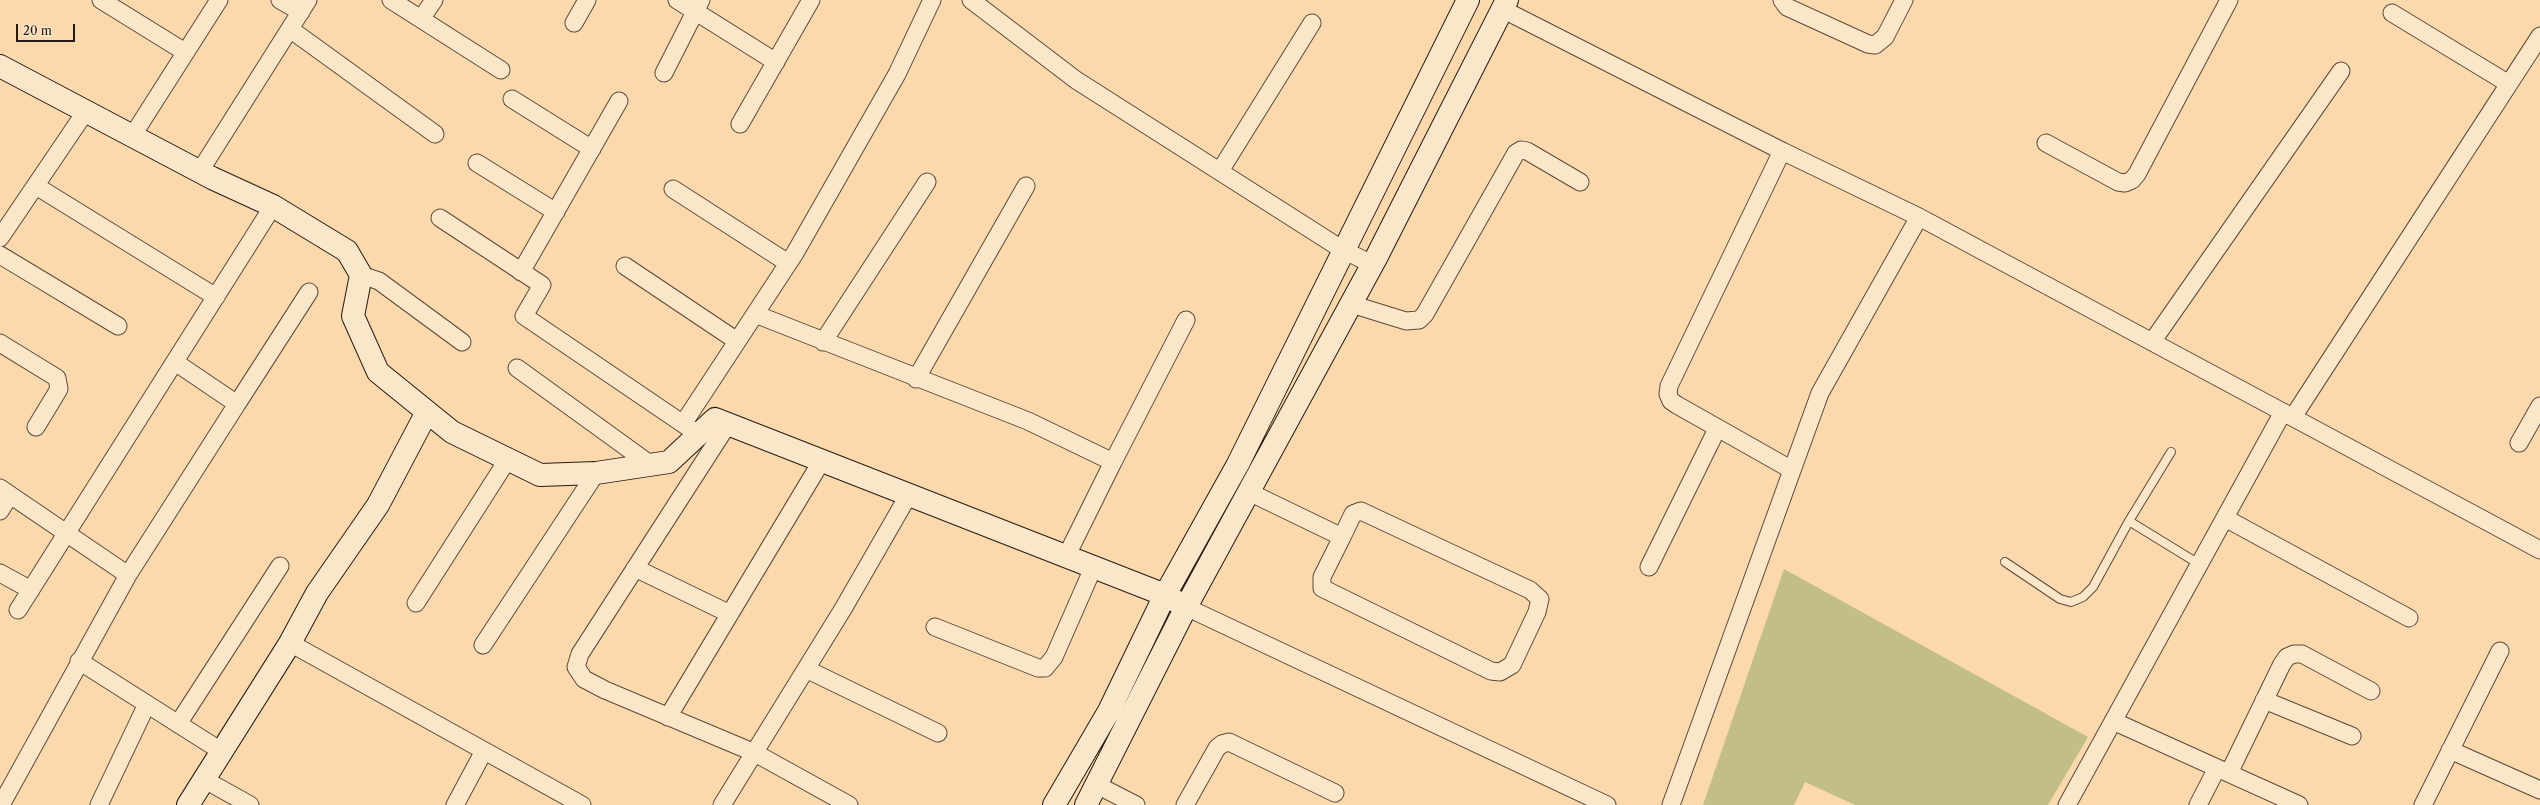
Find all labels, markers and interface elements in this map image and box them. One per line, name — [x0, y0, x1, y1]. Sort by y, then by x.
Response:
scale bar — [18, 16, 77, 42]
text: 20 m — [23, 23, 52, 38]

